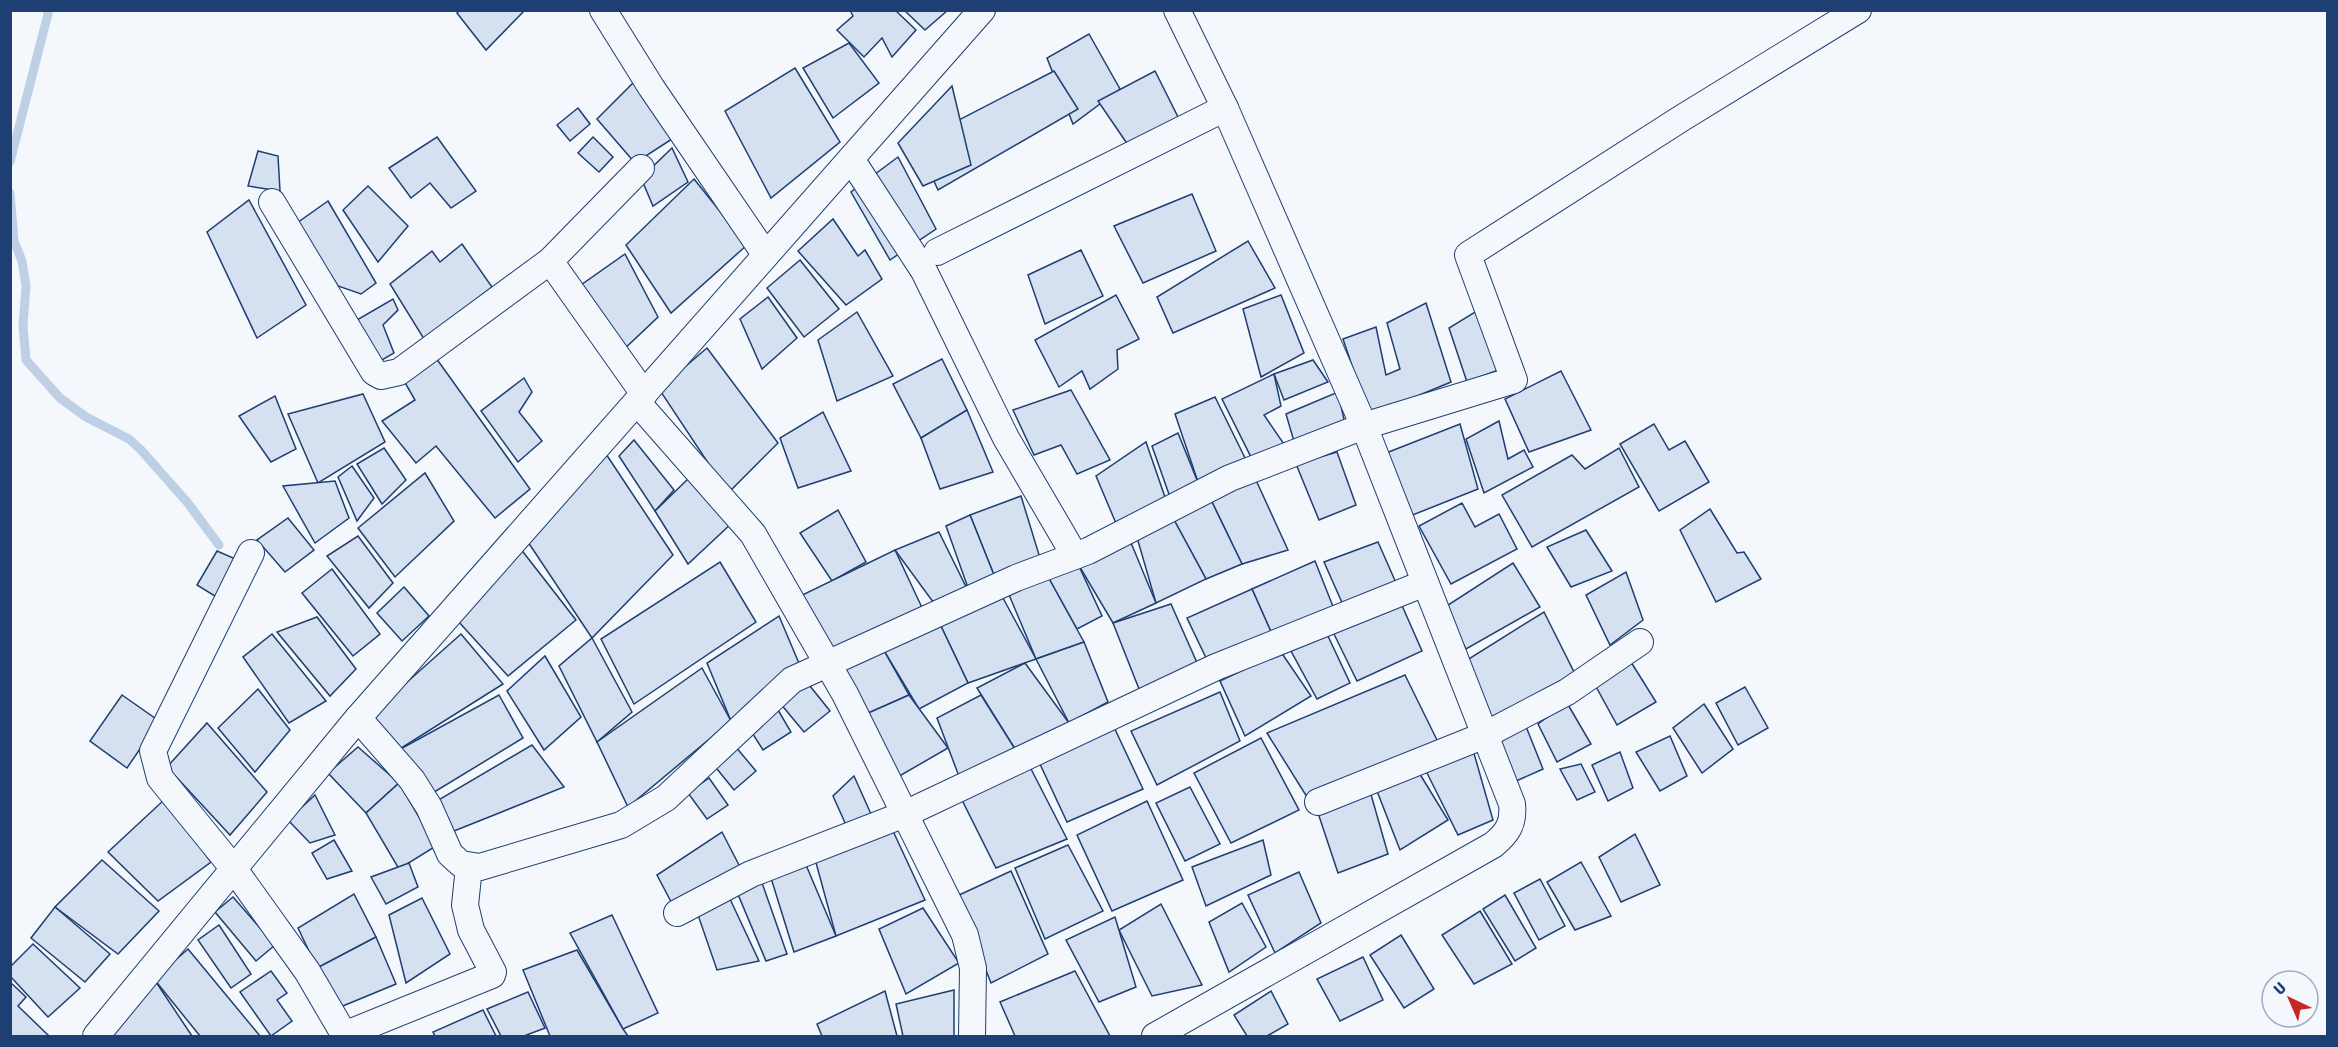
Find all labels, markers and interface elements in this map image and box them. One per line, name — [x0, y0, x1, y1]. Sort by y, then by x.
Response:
north arrow — [2260, 969, 2320, 1029]
text: U — [2270, 978, 2289, 998]

